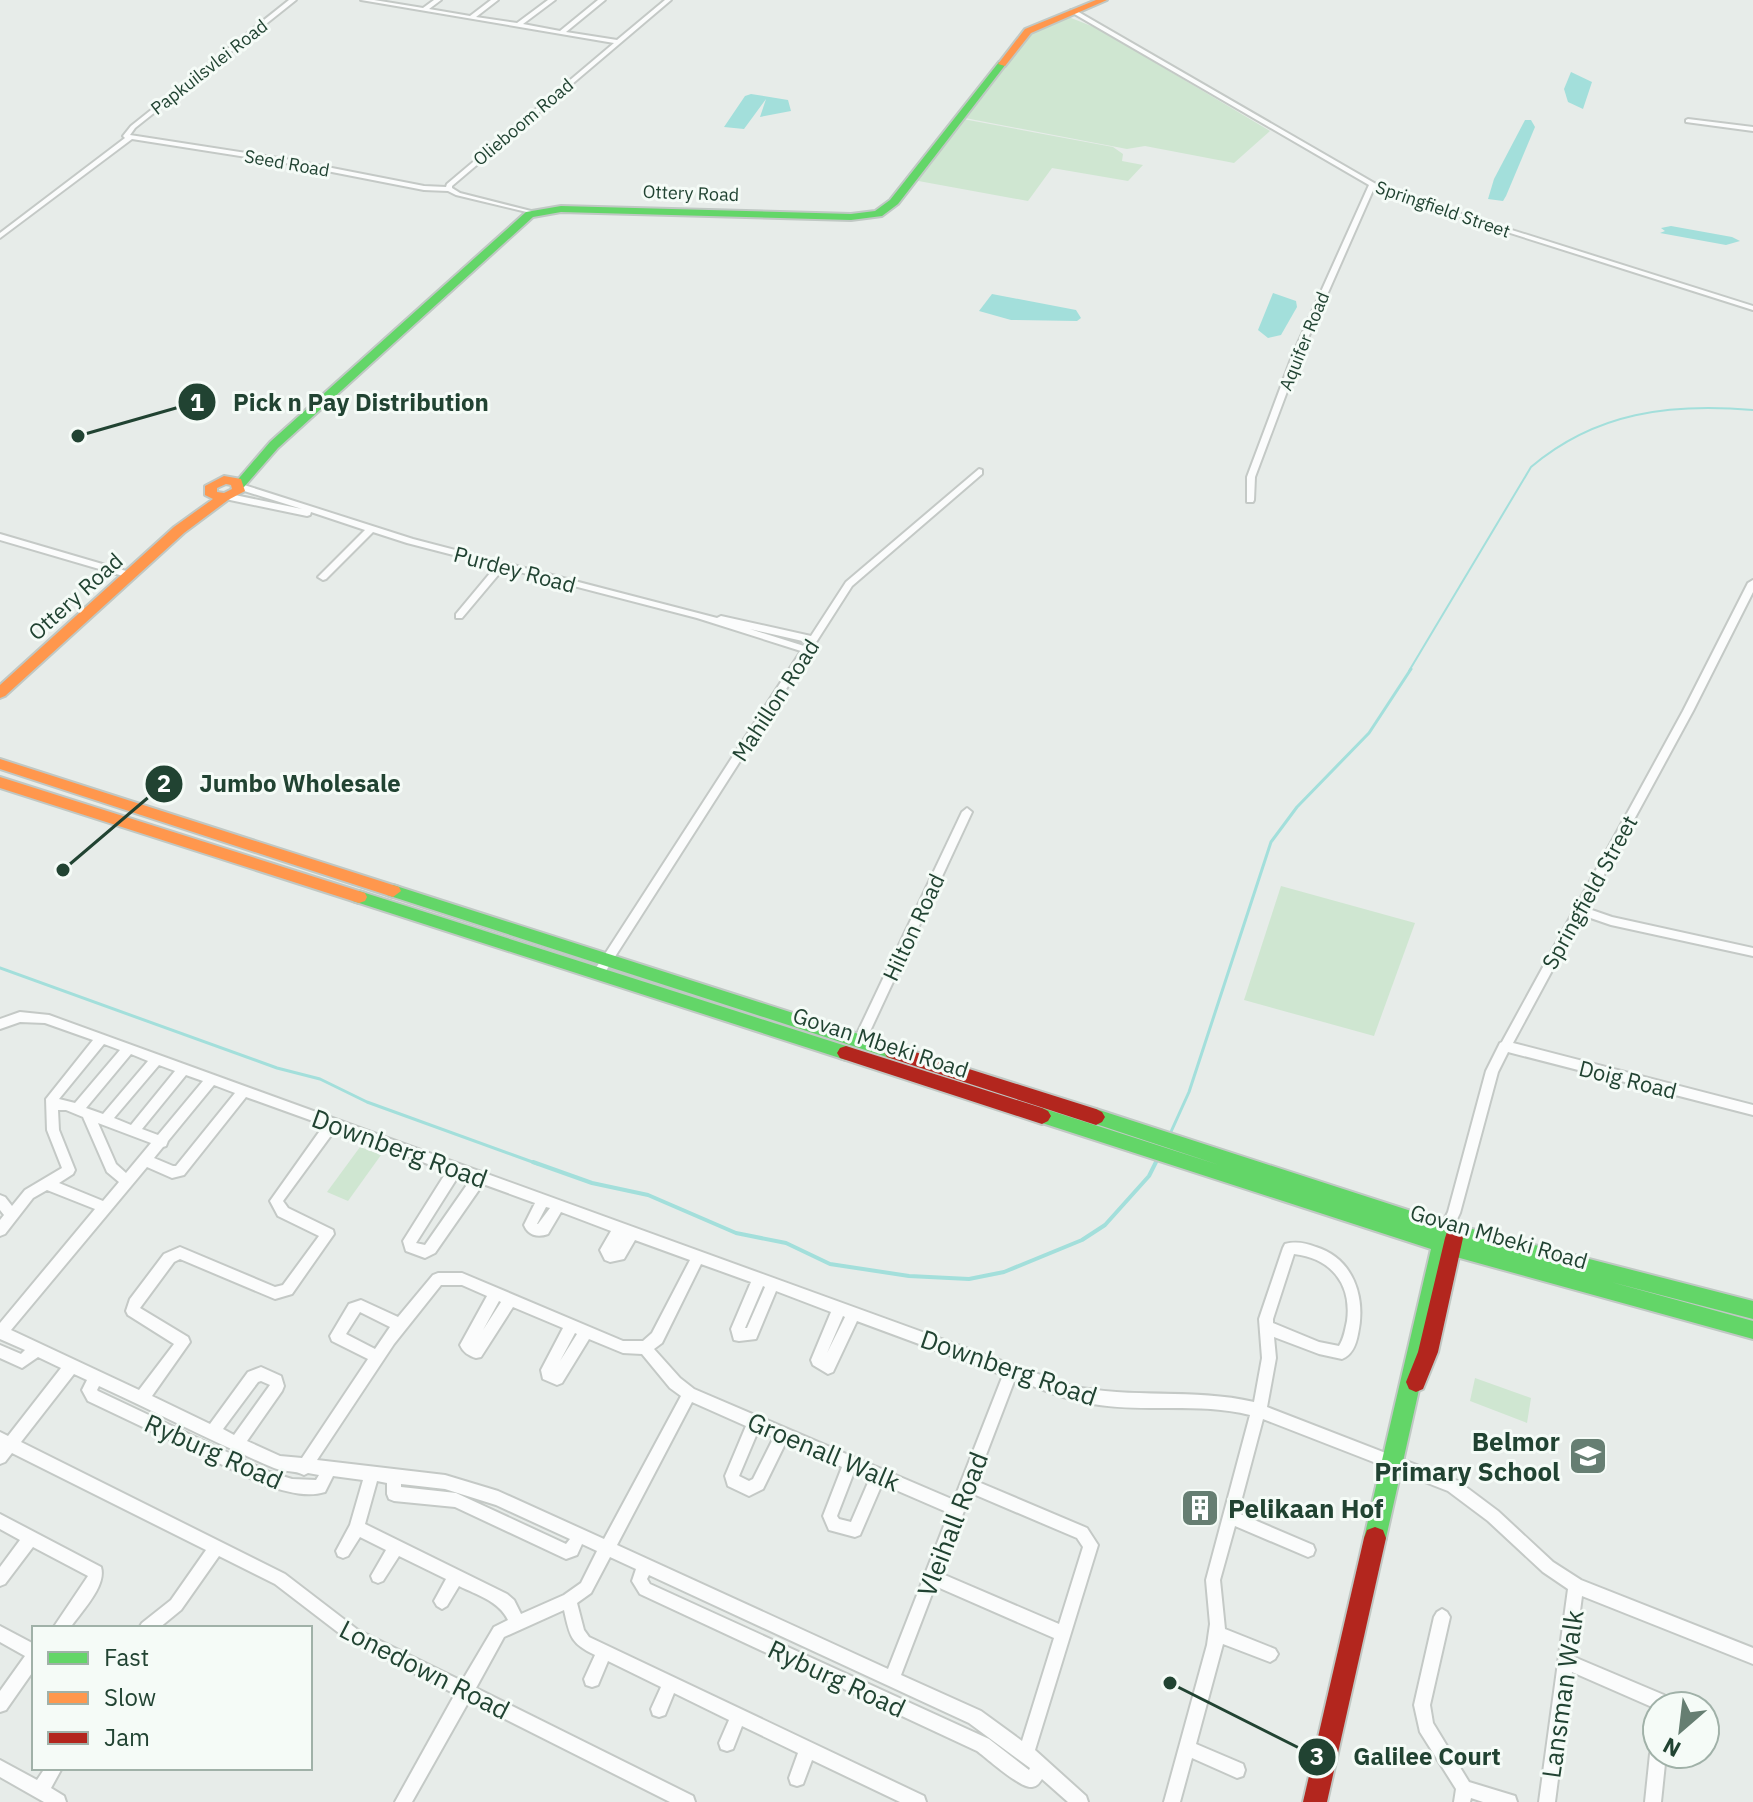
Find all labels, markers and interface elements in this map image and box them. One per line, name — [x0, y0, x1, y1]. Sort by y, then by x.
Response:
street label: Papkuilsvlei Road — [146, 14, 272, 120]
street label: Olieboom Road — [468, 73, 578, 171]
street label: Seed Road — [243, 144, 331, 182]
street label: Springfield Street — [1373, 175, 1513, 243]
street label: Ottery Road — [642, 180, 740, 206]
street label: Aquifer Road — [1274, 288, 1334, 394]
callout: Pick n Pay Distribution — [177, 378, 505, 426]
text: 1 — [190, 386, 204, 418]
text: Pick n Pay Distribution — [233, 386, 489, 418]
street label: Purdey Road — [451, 539, 579, 599]
street label: Ottery Road — [22, 546, 128, 646]
street label: Mahillon Road — [725, 633, 825, 767]
callout: Jumbo Wholesale — [144, 760, 417, 808]
text: 2 — [157, 767, 171, 799]
text: Jumbo Wholesale — [199, 767, 401, 799]
street label: Springfield Street — [1535, 810, 1643, 974]
street label: Hilton Road — [876, 869, 950, 985]
street label: Govan Mbeki Road — [789, 1000, 973, 1084]
street label: Doig Road — [1576, 1053, 1680, 1105]
street label: Downberg Road — [307, 1100, 493, 1196]
street label: Govan Mbeki Road — [1407, 1197, 1591, 1275]
street label: Downberg Road — [916, 1321, 1102, 1413]
street label: Groenall Walk — [742, 1404, 906, 1499]
street label: Ryburg Road — [140, 1405, 288, 1497]
place label: Belmor Primary School — [1374, 1424, 1560, 1488]
school or university icon: Belmor Primary School — [1567, 1435, 1609, 1477]
street label: Vleihall Road — [909, 1447, 995, 1601]
building icon: Pelikaan Hof — [1179, 1487, 1221, 1529]
place label: Pelikaan Hof — [1228, 1491, 1384, 1525]
street label: Lansman Walk — [1533, 1607, 1591, 1780]
street label: Lonedown Road — [334, 1612, 516, 1726]
legend — [32, 1626, 312, 1770]
street label: Ryburg Road — [763, 1631, 911, 1725]
text: Fast — [104, 1641, 149, 1673]
text: Slow — [104, 1681, 156, 1713]
north arrow — [1641, 1690, 1721, 1770]
text: Jam — [104, 1721, 150, 1753]
text: N — [1658, 1732, 1685, 1765]
callout: Galilee Court — [1297, 1733, 1517, 1781]
text: 3 — [1310, 1740, 1324, 1772]
text: Galilee Court — [1353, 1740, 1501, 1772]

